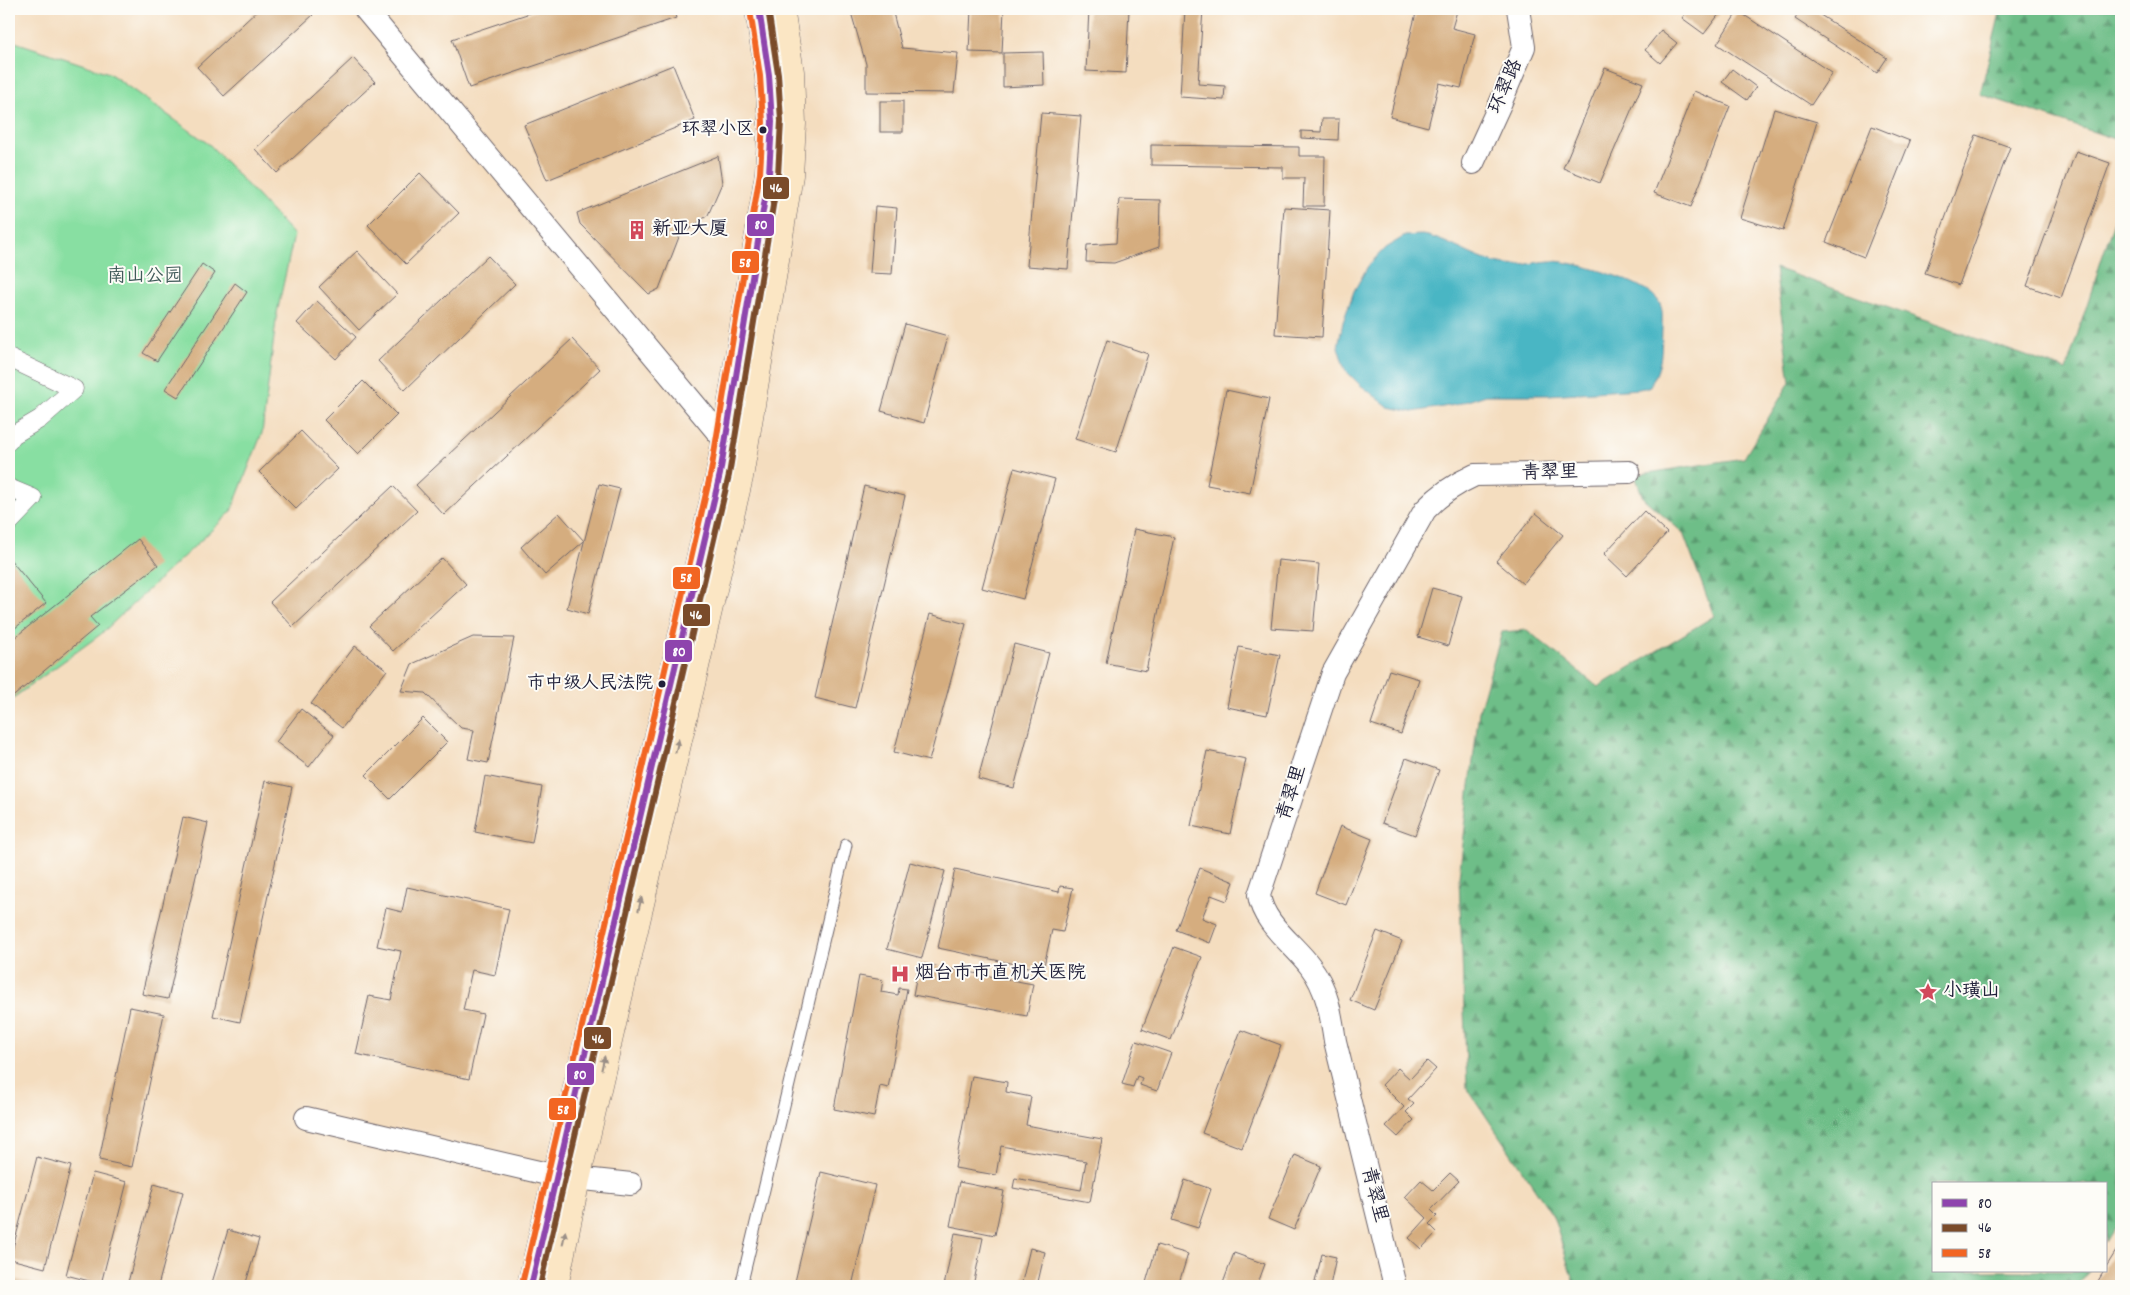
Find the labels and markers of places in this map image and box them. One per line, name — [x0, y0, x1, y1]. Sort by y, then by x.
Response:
place label: 环翠小区 — [682, 118, 754, 143]
marker: 环翠小区 — [758, 125, 768, 135]
place label: 新亚大厦 — [652, 217, 728, 244]
building icon: 新亚大厦 — [626, 219, 648, 241]
place label: 市中级人民法院 — [527, 672, 653, 697]
marker: 市中级人民法院 — [657, 679, 667, 689]
place label: 烟台市市直机关医院 — [915, 961, 1086, 988]
hospital icon: 烟台市市直机关医院 — [889, 963, 911, 985]
place label: 小璜山 — [1943, 979, 2000, 1006]
place icon: 小璜山 — [1917, 981, 1939, 1003]

